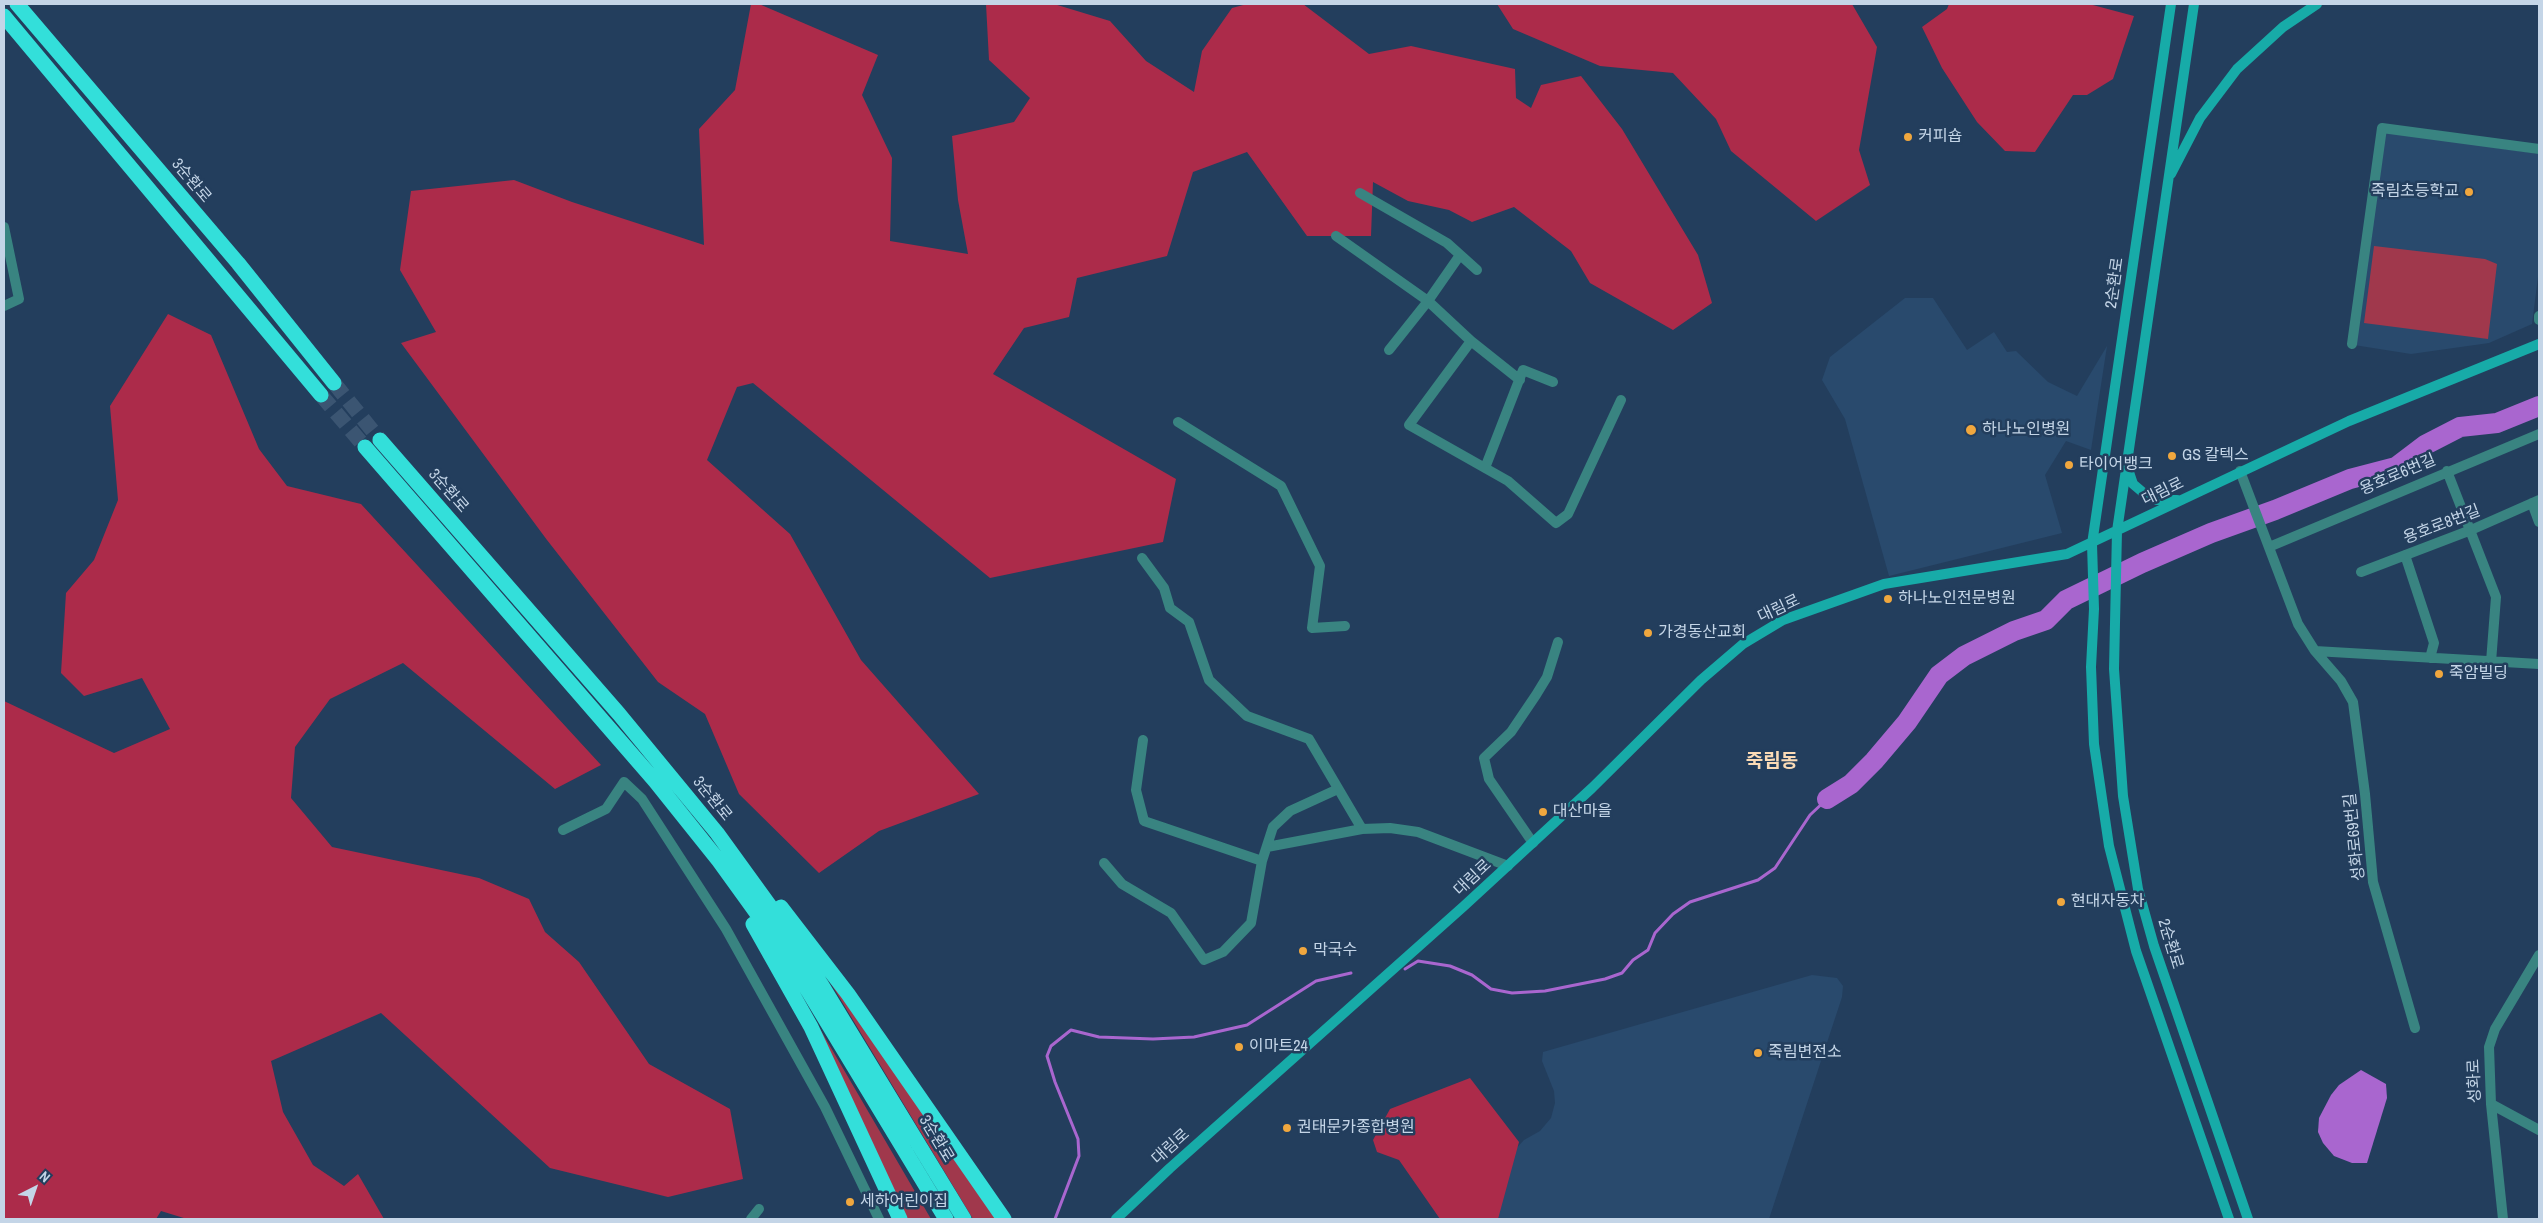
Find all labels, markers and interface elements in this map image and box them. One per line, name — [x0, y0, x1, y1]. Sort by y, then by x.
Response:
place label: 커피숍 — [1918, 127, 1962, 147]
marker: 커피숍 — [1902, 131, 1914, 143]
street label: 3순환로 — [167, 155, 215, 207]
place label: 죽림초등학교 — [2371, 182, 2459, 202]
marker: 죽림초등학교 — [2463, 186, 2475, 198]
street label: 2순환로 — [2102, 256, 2128, 310]
place label: 하나노인병원 — [1982, 420, 2070, 440]
marker: 하나노인병원 — [1964, 423, 1978, 437]
place label: GS 칼텍스 — [2182, 446, 2249, 466]
marker: GS 칼텍스 — [2166, 450, 2178, 462]
street label: 용호로6번길 — [2357, 450, 2439, 500]
place label: 타이어뱅크 — [2079, 455, 2153, 475]
marker: 타이어뱅크 — [2063, 459, 2075, 471]
street label: 3순환로 — [424, 465, 472, 517]
street label: 대림로 — [2139, 474, 2187, 510]
street label: 용호로8번길 — [2401, 502, 2483, 548]
place label: 하나노인전문병원 — [1898, 589, 2016, 609]
street label: 대림로 — [1755, 591, 1803, 627]
marker: 하나노인전문병원 — [1882, 593, 1894, 605]
place label: 가경동산교회 — [1658, 623, 1746, 643]
marker: 가경동산교회 — [1642, 627, 1654, 639]
place label: 죽암빌딩 — [2449, 664, 2508, 684]
marker: 죽암빌딩 — [2433, 668, 2445, 680]
district label: 죽림동 — [1746, 751, 1798, 773]
street label: 3순환로 — [688, 773, 736, 825]
street label: 성화로69번길 — [2341, 792, 2369, 882]
place label: 대산마을 — [1553, 802, 1612, 822]
marker: 대산마을 — [1537, 806, 1549, 818]
street label: 대림로 — [1450, 856, 1496, 900]
place label: 현대자동차 — [2071, 892, 2145, 912]
marker: 현대자동차 — [2055, 896, 2067, 908]
street label: 2순환로 — [2153, 917, 2187, 971]
place label: 막국수 — [1313, 941, 1357, 961]
marker: 막국수 — [1297, 945, 1309, 957]
place label: 이마트24 — [1249, 1037, 1308, 1057]
marker: 이마트24 — [1233, 1041, 1245, 1053]
place label: 죽림변전소 — [1768, 1043, 1842, 1063]
marker: 죽림변전소 — [1752, 1047, 1764, 1059]
street label: 성화로 — [2465, 1059, 2485, 1103]
street label: 3순환로 — [915, 1112, 957, 1166]
place label: 권태문카종합병원 — [1297, 1118, 1415, 1138]
marker: 권태문카종합병원 — [1281, 1122, 1293, 1134]
street label: 대림로 — [1148, 1125, 1194, 1169]
north arrow — [10, 1163, 60, 1213]
text: N — [36, 1167, 54, 1186]
place label: 세하어린이집 — [860, 1192, 948, 1212]
marker: 세하어린이집 — [844, 1196, 856, 1208]

